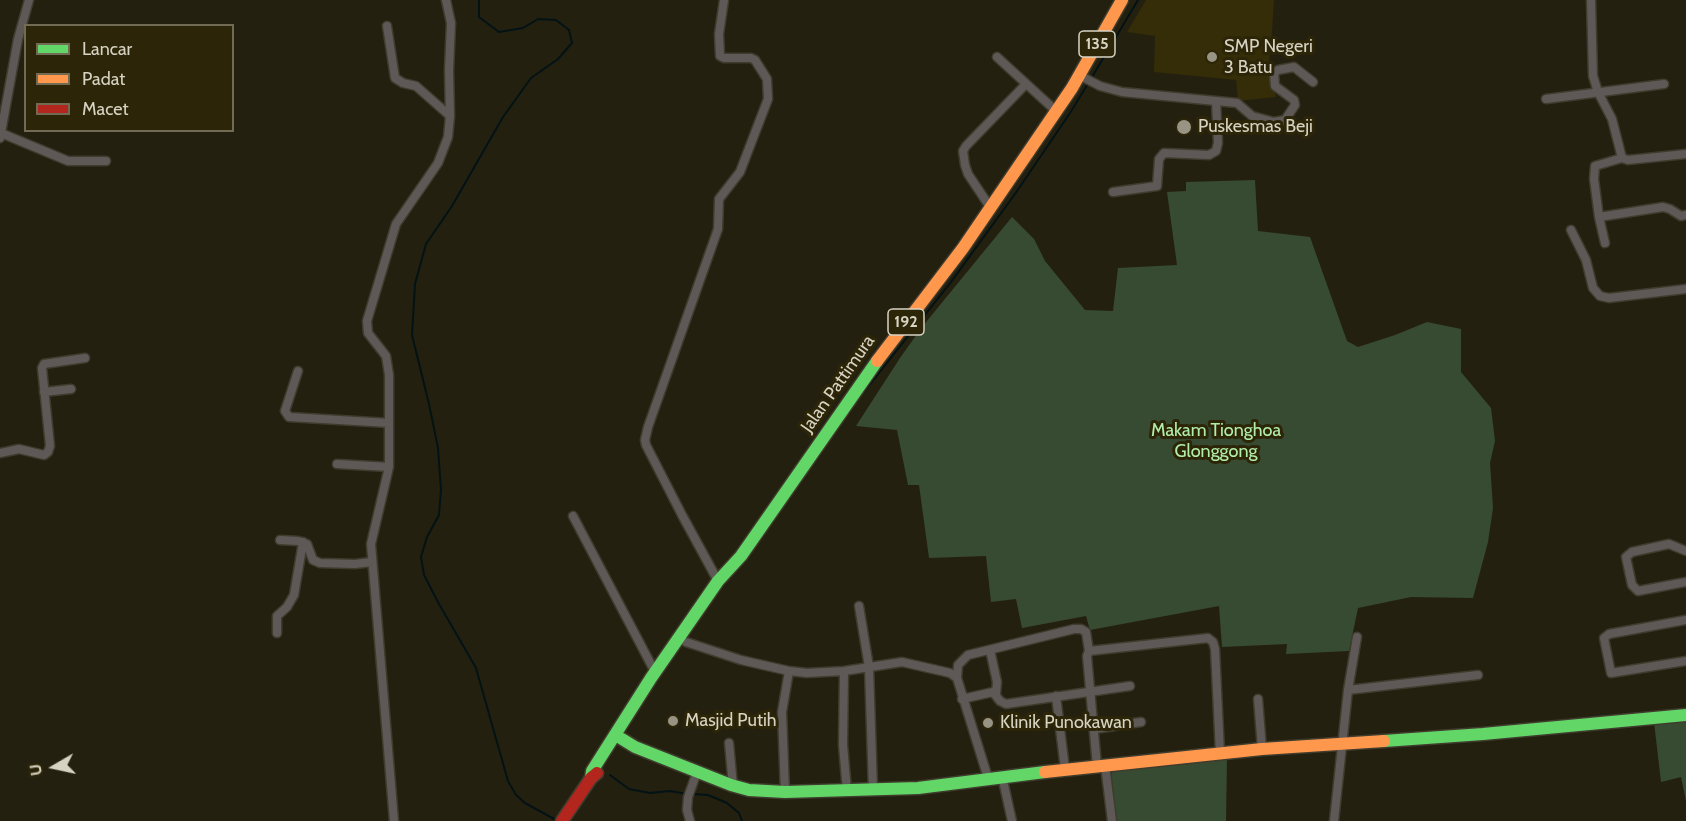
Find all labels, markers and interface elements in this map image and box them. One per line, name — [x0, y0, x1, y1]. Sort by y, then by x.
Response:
legend — [24, 24, 234, 132]
road number: 135 — [1079, 31, 1115, 57]
place label: SMP Negeri 3 Batu — [1224, 36, 1313, 78]
text: Lancar — [82, 38, 132, 60]
marker: SMP Negeri 3 Batu — [1205, 50, 1219, 64]
text: Padat — [82, 68, 125, 90]
text: Macet — [82, 98, 128, 120]
place label: Puskesmas Beji — [1198, 116, 1313, 138]
marker: Puskesmas Beji — [1175, 118, 1193, 136]
road number: 192 — [888, 309, 924, 335]
street label: Jalan Pattimura — [796, 331, 880, 437]
park label: Makam Tionghoa Glonggong — [1151, 420, 1281, 462]
place label: Masjid Putih — [685, 710, 777, 732]
place label: Klinik Punokawan — [1000, 712, 1132, 734]
marker: Masjid Putih — [666, 714, 680, 728]
marker: Klinik Punokawan — [981, 716, 995, 730]
north arrow — [24, 737, 84, 797]
text: U — [25, 763, 46, 777]

